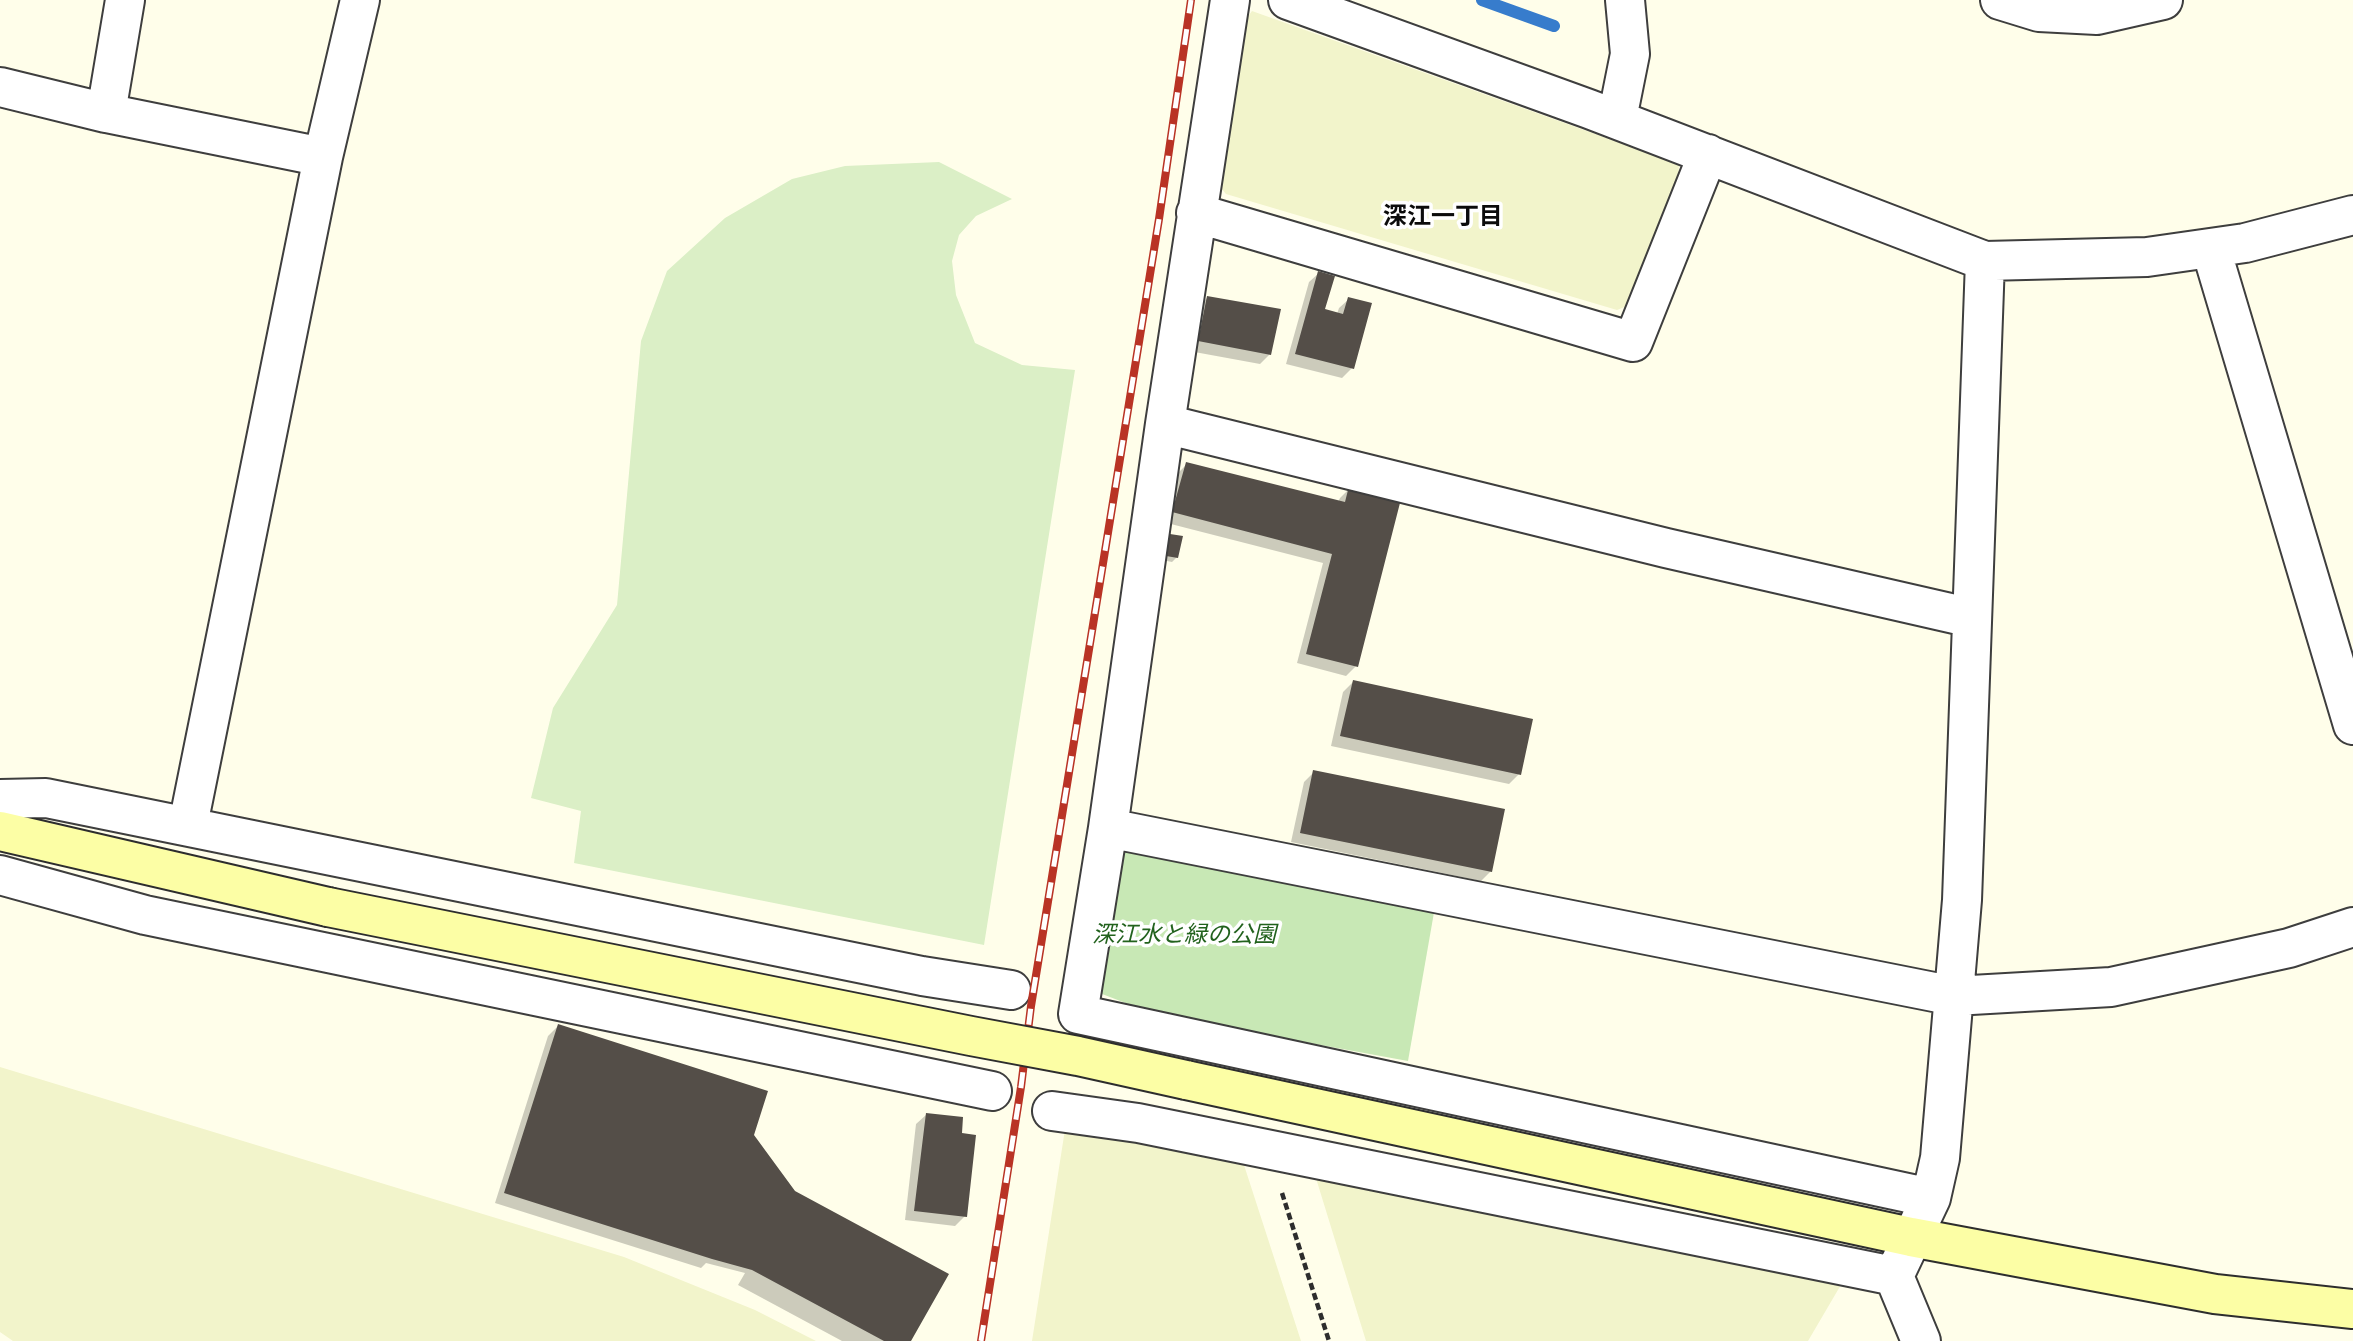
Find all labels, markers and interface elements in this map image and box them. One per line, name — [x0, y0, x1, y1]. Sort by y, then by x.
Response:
district label: 深江一丁目 — [1383, 203, 1503, 231]
park label: 深江水と緑の公園 — [1092, 921, 1276, 949]

